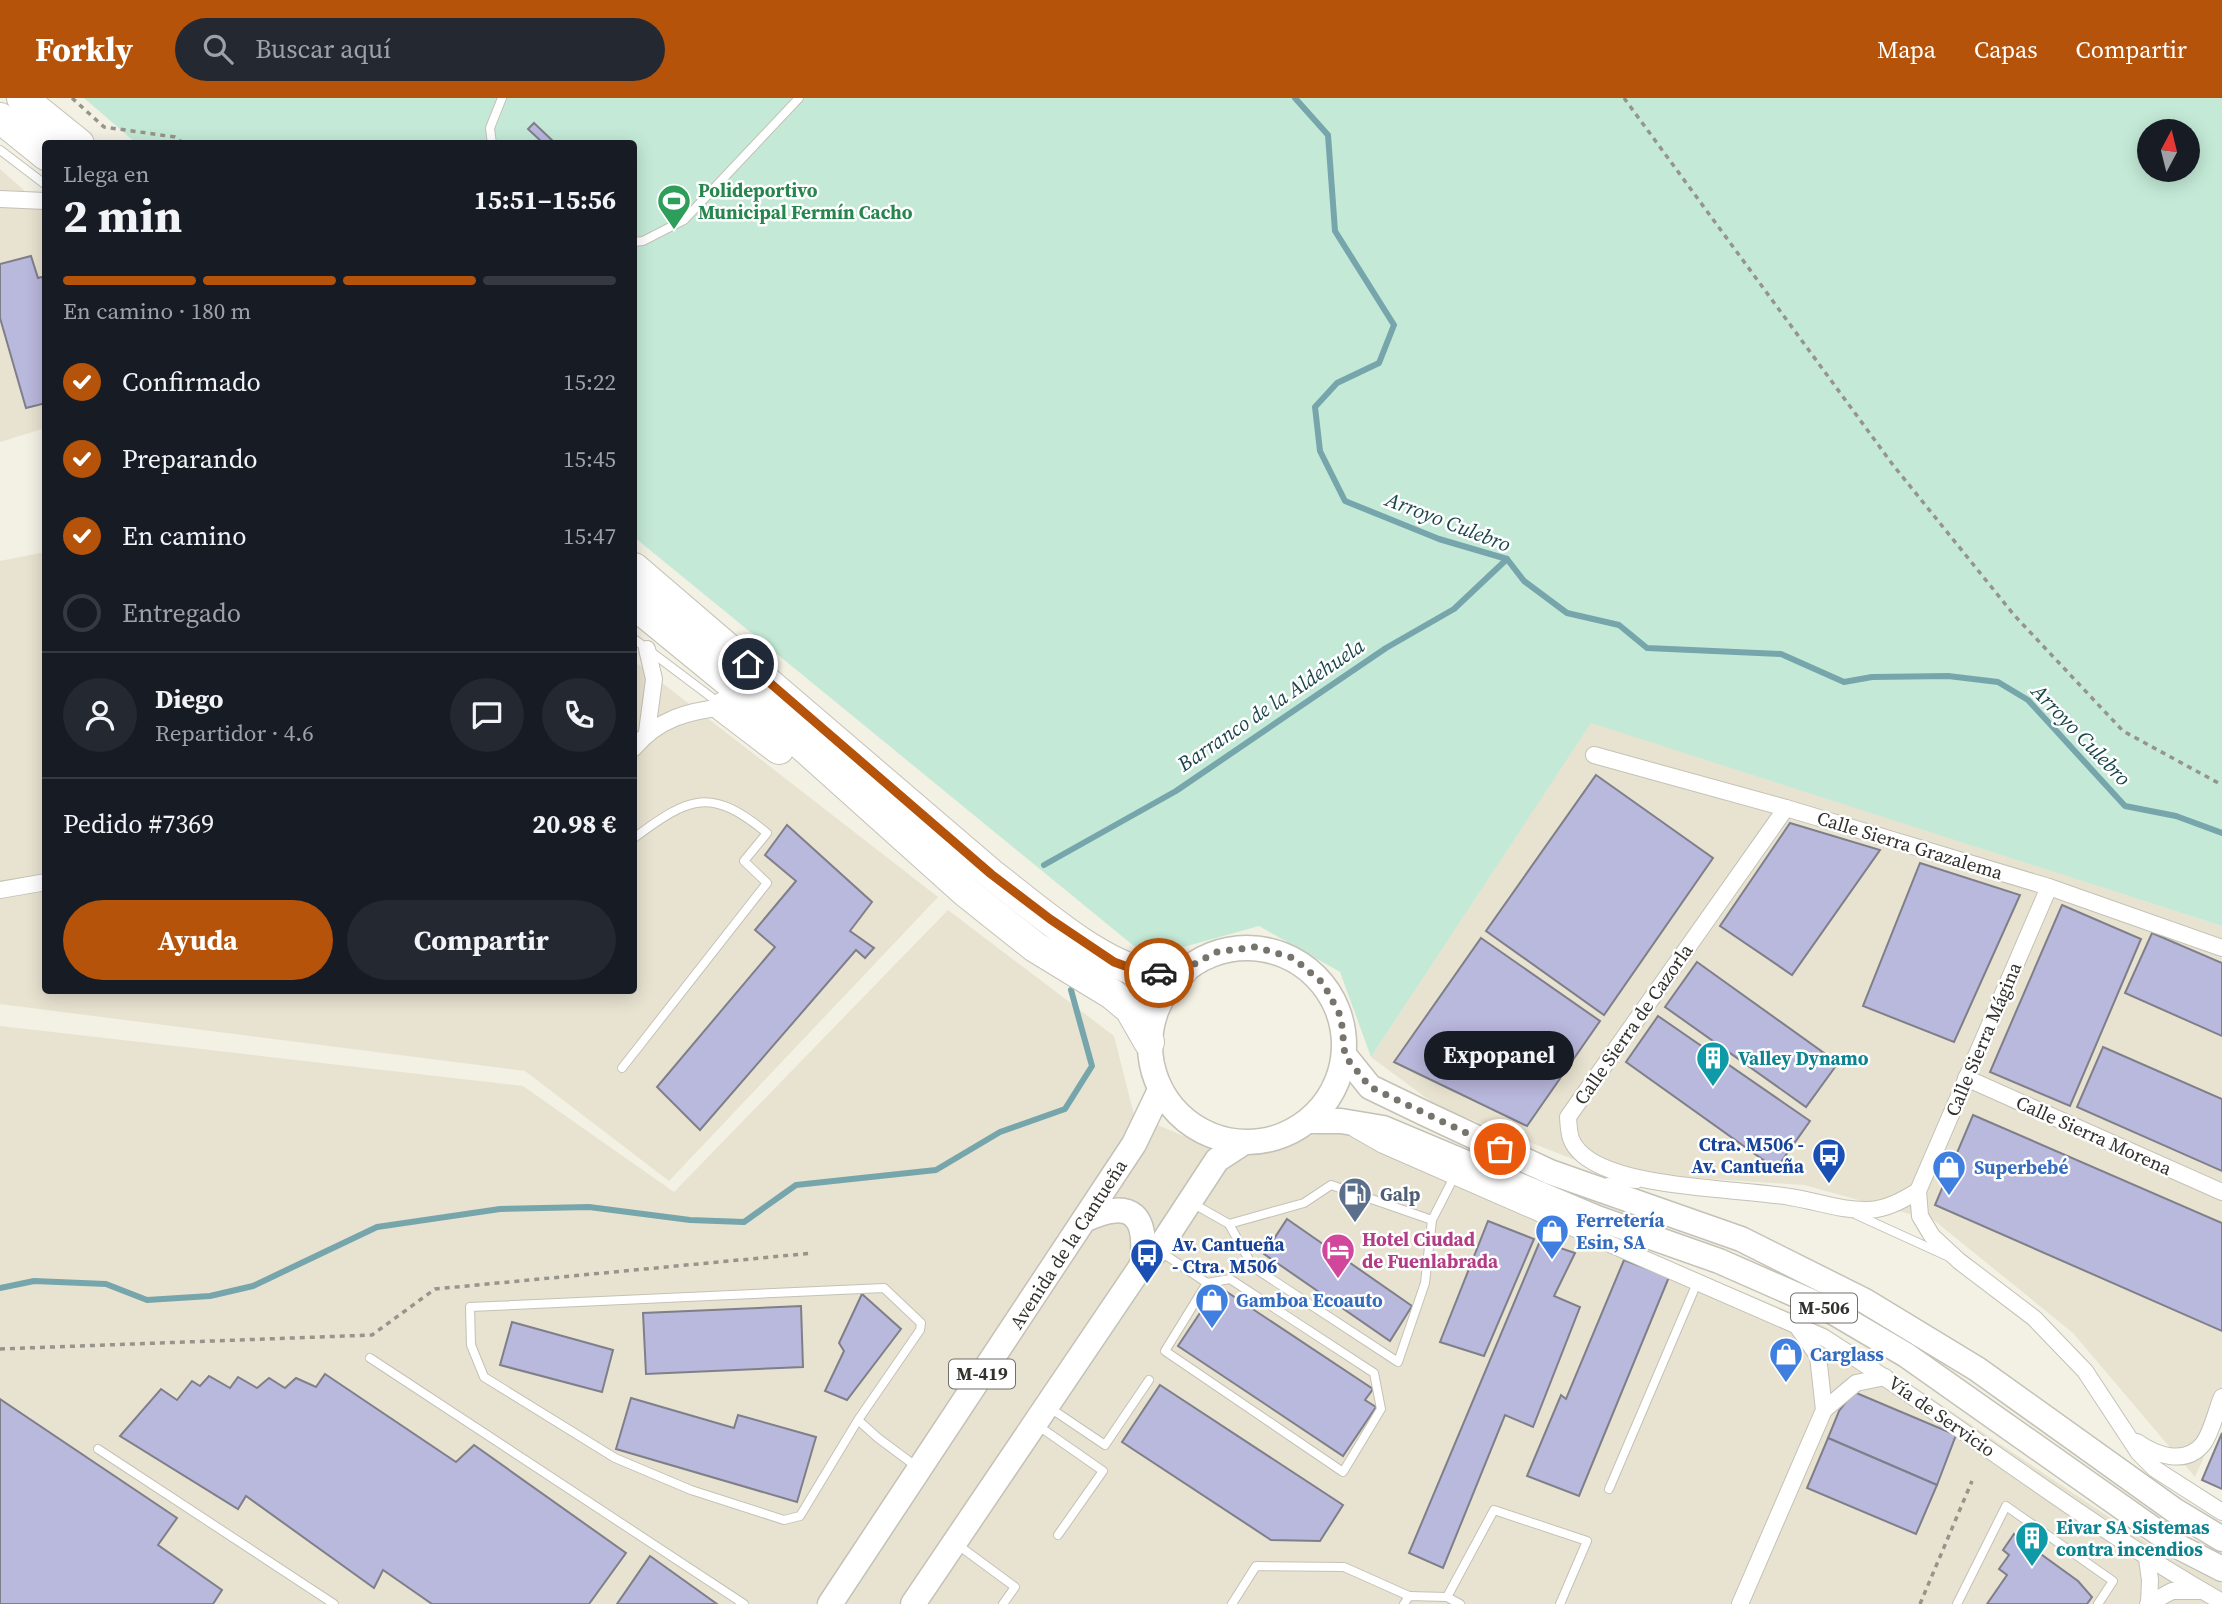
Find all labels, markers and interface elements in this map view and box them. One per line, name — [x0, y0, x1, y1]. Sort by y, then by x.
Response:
search box — [175, 18, 665, 81]
text: Forkly — [35, 27, 133, 72]
icon: search — [199, 30, 237, 68]
text: Buscar aquí — [255, 31, 391, 67]
text: Mapa — [1877, 33, 1936, 66]
text: Capas — [1974, 33, 2038, 66]
text: Compartir — [2076, 33, 2187, 66]
north arrow — [2137, 119, 2200, 182]
map controls — [2137, 119, 2200, 182]
text: Llega en — [63, 158, 149, 190]
place label: Polideportivo Municipal Fermín Cacho — [698, 177, 913, 225]
text: 15:51–15:56 — [474, 182, 616, 218]
sports icon: Polideportivo Municipal Fermín Cacho — [655, 182, 693, 231]
text: 2 min — [63, 184, 182, 247]
text: En camino · 180 m — [63, 295, 251, 327]
icon: check — [63, 363, 101, 401]
text: Confirmado — [122, 364, 261, 400]
text: 15:22 — [563, 366, 616, 398]
icon: check — [63, 440, 101, 478]
text: Preparando — [122, 441, 258, 477]
text: 15:45 — [563, 443, 616, 475]
water label: Arroyo Culebro — [1381, 484, 1515, 559]
icon: check — [63, 517, 101, 555]
text: En camino — [122, 518, 247, 554]
text: 15:47 — [563, 520, 616, 552]
text: Entregado — [122, 595, 241, 631]
water label: Barranco de la Aldehuela — [1171, 631, 1370, 779]
pin — [718, 634, 778, 694]
icon: home — [729, 645, 767, 683]
water label: Arroyo Culebro — [2025, 677, 2138, 792]
button: person — [63, 678, 137, 752]
button: chat — [450, 678, 524, 752]
button: phone — [542, 678, 616, 752]
text: Diego — [155, 681, 223, 717]
text: Repartidor · 4.6 — [155, 717, 314, 749]
street label: Calle Sierra Grazalema — [1814, 804, 2006, 886]
text: Pedido #7369 — [63, 806, 214, 842]
text: 20.98 € — [532, 806, 616, 842]
button: Ayuda — [63, 900, 333, 980]
button: Compartir — [347, 900, 616, 980]
courier — [1124, 938, 1194, 1008]
street label: Calle Sierra de Cazorla — [1568, 938, 1699, 1110]
icon: car — [1140, 954, 1178, 992]
street label: Calle Sierra Mágina — [1939, 958, 2027, 1120]
callout: Expopanel — [1425, 1030, 1575, 1079]
text: Expopanel — [1443, 1039, 1555, 1071]
building icon: Valley Dynamo — [1694, 1039, 1732, 1088]
place label: Valley Dynamo — [1738, 1045, 1869, 1071]
street label: Calle Sierra Morena — [2012, 1089, 2176, 1181]
pin — [1470, 1119, 1530, 1179]
icon: bag — [1481, 1130, 1519, 1168]
place label: Ctra. M506 - Av. Cantueña — [1691, 1131, 1805, 1179]
bus stop icon: Ctra. M506 - Av. Cantueña — [1810, 1136, 1848, 1185]
shop icon: Superbebé — [1930, 1148, 1968, 1197]
street label: Avenida de la Cantueña — [1003, 1154, 1133, 1334]
place label: Superbebé — [1974, 1154, 2069, 1180]
fuel station icon: Galp — [1336, 1175, 1374, 1224]
place label: Galp — [1380, 1181, 1421, 1207]
place label: Ferretería Esin, SA — [1576, 1207, 1666, 1255]
shop icon: Ferretería Esin, SA — [1533, 1212, 1571, 1261]
place label: Hotel Ciudad de Fuenlabrada — [1362, 1226, 1499, 1274]
place label: Av. Cantueña - Ctra. M506 — [1172, 1231, 1286, 1279]
hotel icon: Hotel Ciudad de Fuenlabrada — [1319, 1231, 1357, 1280]
bus stop icon: Av. Cantueña - Ctra. M506 — [1128, 1236, 1166, 1285]
shop icon: Gamboa Ecoauto — [1193, 1281, 1231, 1330]
place label: Gamboa Ecoauto — [1236, 1287, 1383, 1313]
road number: M-506 — [1791, 1294, 1857, 1322]
shop icon: Carglass — [1767, 1335, 1805, 1384]
place label: Carglass — [1810, 1341, 1884, 1367]
road number: M-419 — [949, 1359, 1015, 1388]
street label: Vía de Servicio — [1883, 1369, 2001, 1463]
place label: Eivar SA Sistemas contra incendios — [2056, 1514, 2210, 1562]
building icon: Eivar SA Sistemas contra incendios — [2013, 1519, 2051, 1568]

